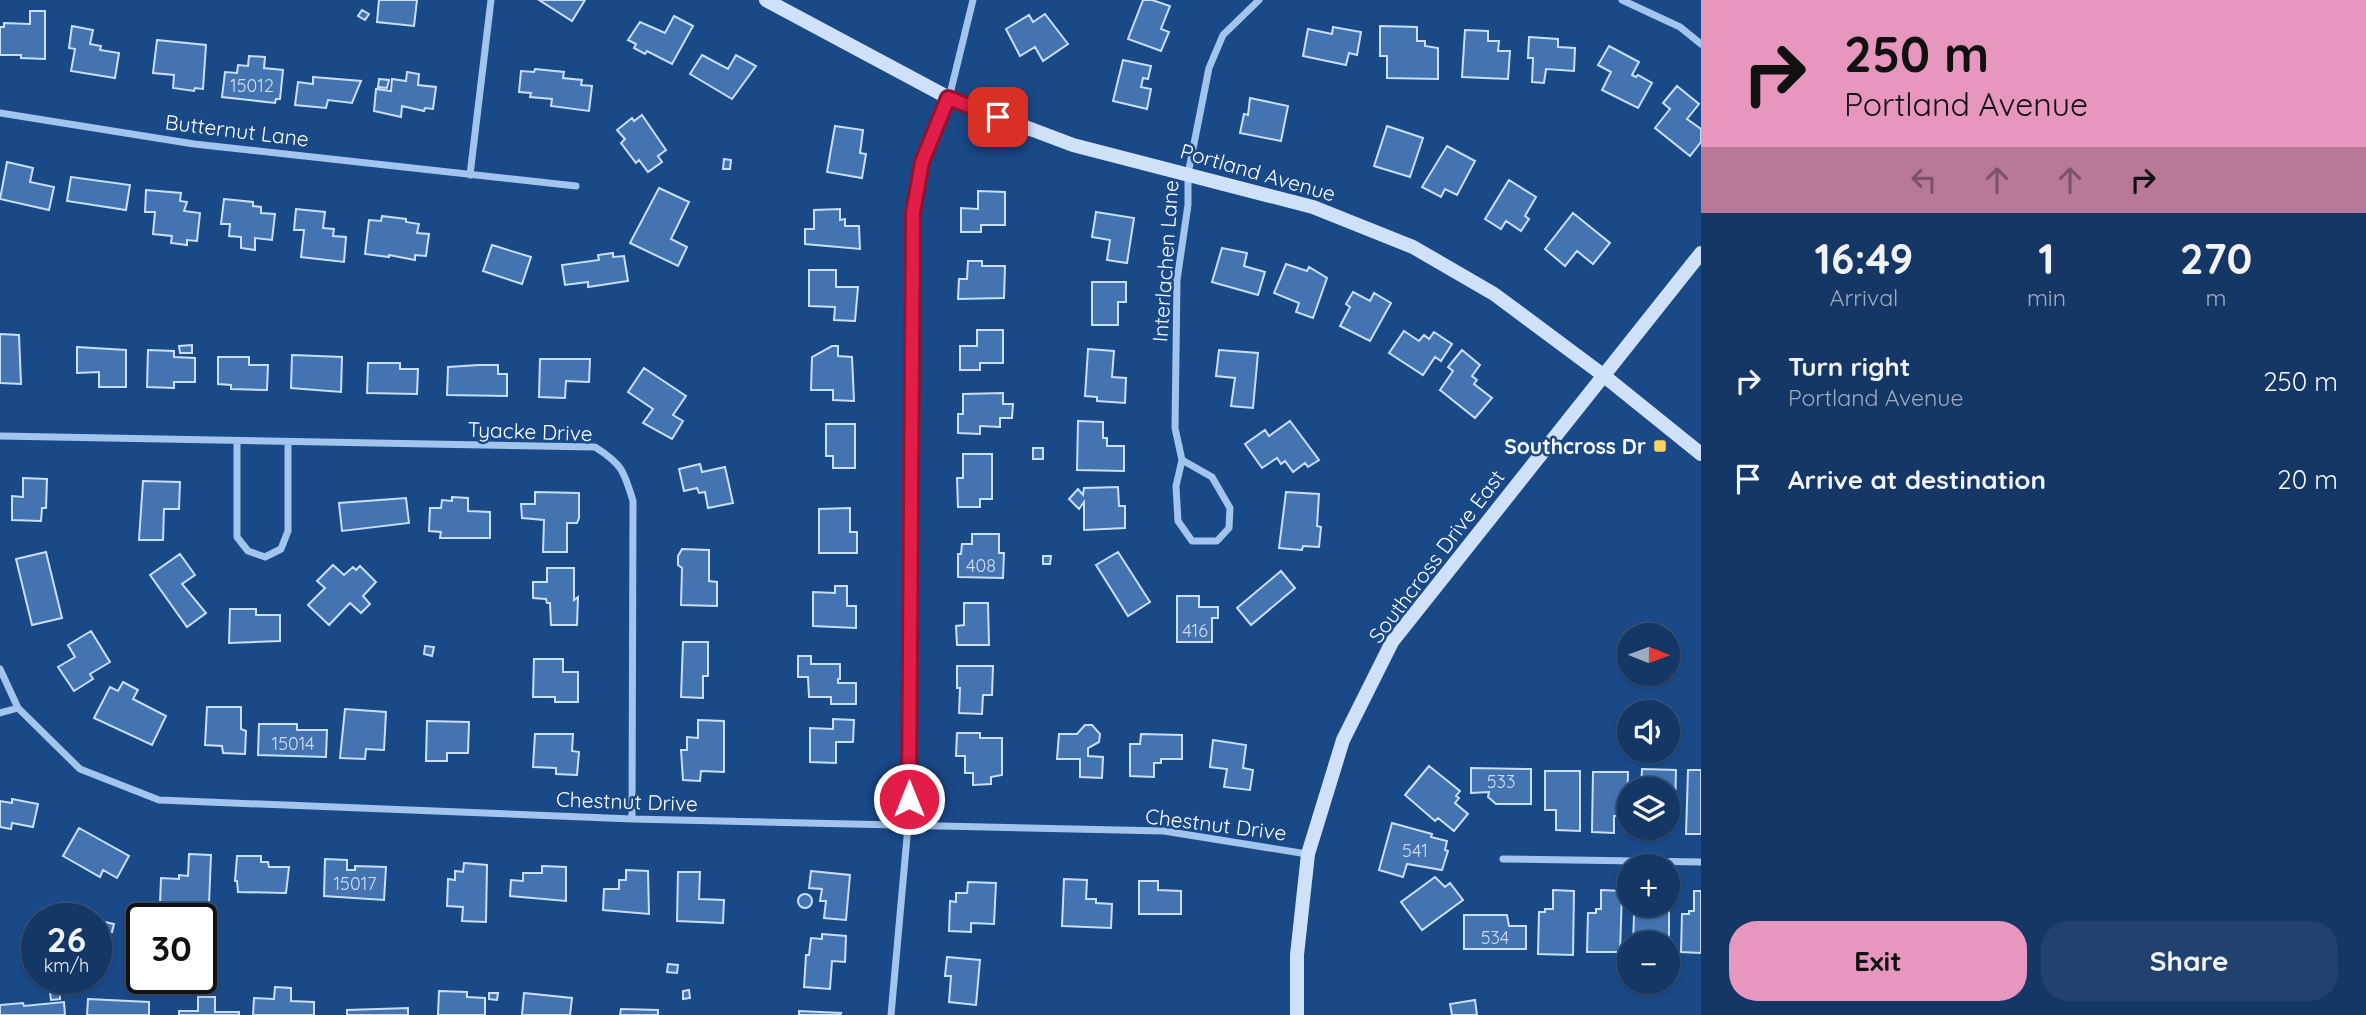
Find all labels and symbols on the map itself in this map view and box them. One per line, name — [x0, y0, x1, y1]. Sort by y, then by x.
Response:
house number: 15012 — [230, 74, 274, 97]
pin — [968, 87, 1028, 147]
street label: Butternut Lane — [164, 108, 310, 152]
street label: Portland Avenue — [1177, 137, 1339, 207]
street label: Interlachen Lane — [1146, 179, 1184, 343]
street label: Tyacke Drive — [467, 416, 593, 446]
place label: Southcross Dr — [1504, 433, 1646, 459]
marker: Southcross Dr — [1652, 438, 1668, 454]
street label: Southcross Drive East — [1362, 464, 1510, 648]
house number: 408 — [966, 554, 996, 577]
house number: 416 — [1182, 619, 1208, 642]
north arrow — [1617, 623, 1680, 686]
house number: 15014 — [271, 732, 315, 755]
position arrow — [872, 762, 946, 836]
house number: 533 — [1487, 770, 1515, 793]
street label: Chestnut Drive — [556, 786, 698, 816]
street label: Chestnut Drive — [1144, 802, 1288, 846]
house number: 541 — [1402, 839, 1428, 862]
house number: 15017 — [333, 872, 377, 895]
speed limit sign: 30 — [126, 903, 217, 994]
house number: 534 — [1481, 926, 1509, 949]

